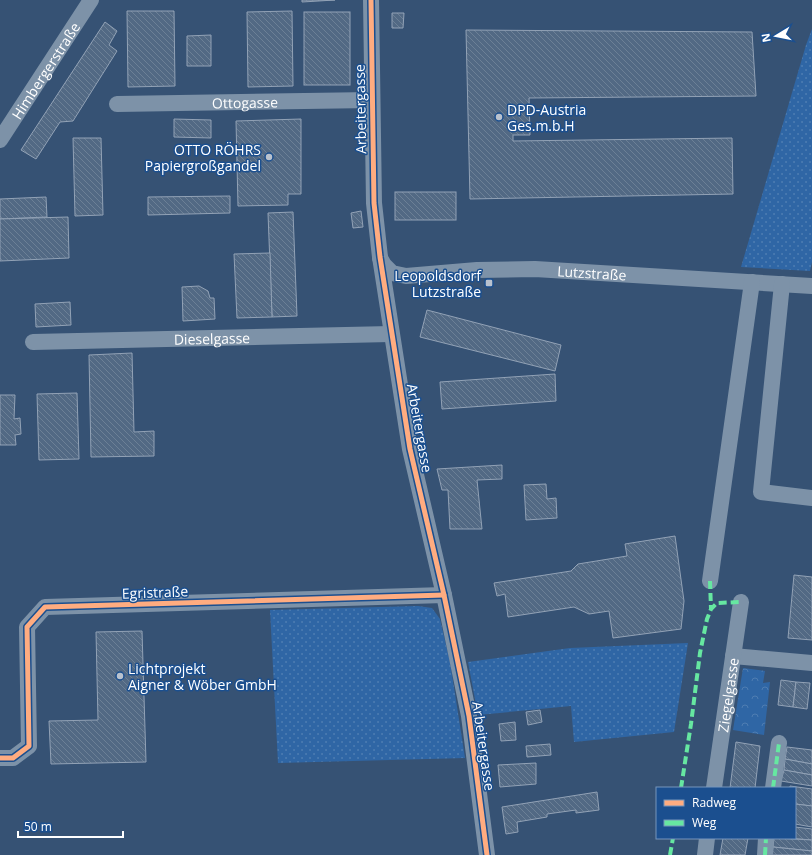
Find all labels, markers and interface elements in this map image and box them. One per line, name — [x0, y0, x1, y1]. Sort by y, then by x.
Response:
north arrow — [756, 16, 796, 56]
street label: Himbergerstraße — [7, 18, 84, 123]
text: N — [757, 32, 774, 44]
street label: Arbeitergasse — [350, 64, 370, 154]
street label: Ottogasse — [212, 92, 278, 112]
place label: DPD-Austria Ges.m.b.H — [507, 100, 586, 135]
marker: DPD-Austria Ges.m.b.H — [494, 112, 504, 122]
place label: OTTO RÖHRS Papiergroßgandel — [145, 140, 261, 175]
marker: OTTO RÖHRS Papiergroßgandel — [264, 152, 274, 162]
street label: Lutzstraße — [557, 261, 627, 284]
place label: Leopoldsdorf Lutzstraße — [394, 266, 482, 301]
marker: Leopoldsdorf Lutzstraße — [484, 278, 494, 288]
street label: Dieselgasse — [174, 328, 250, 348]
street label: Arbeitergasse — [403, 382, 437, 474]
street label: Egristraße — [121, 581, 189, 603]
street label: Ziegelgasse — [713, 656, 742, 733]
place label: Lichtprojekt Aigner & Wöber GmbH — [128, 659, 277, 694]
marker: Lichtprojekt Aigner & Wöber GmbH — [115, 671, 125, 681]
street label: Arbeitergasse — [468, 700, 500, 792]
legend — [656, 787, 796, 839]
text: Radweg — [692, 794, 736, 811]
scale bar — [18, 813, 123, 839]
text: Weg — [692, 814, 717, 831]
text: 50 m — [24, 818, 52, 835]

